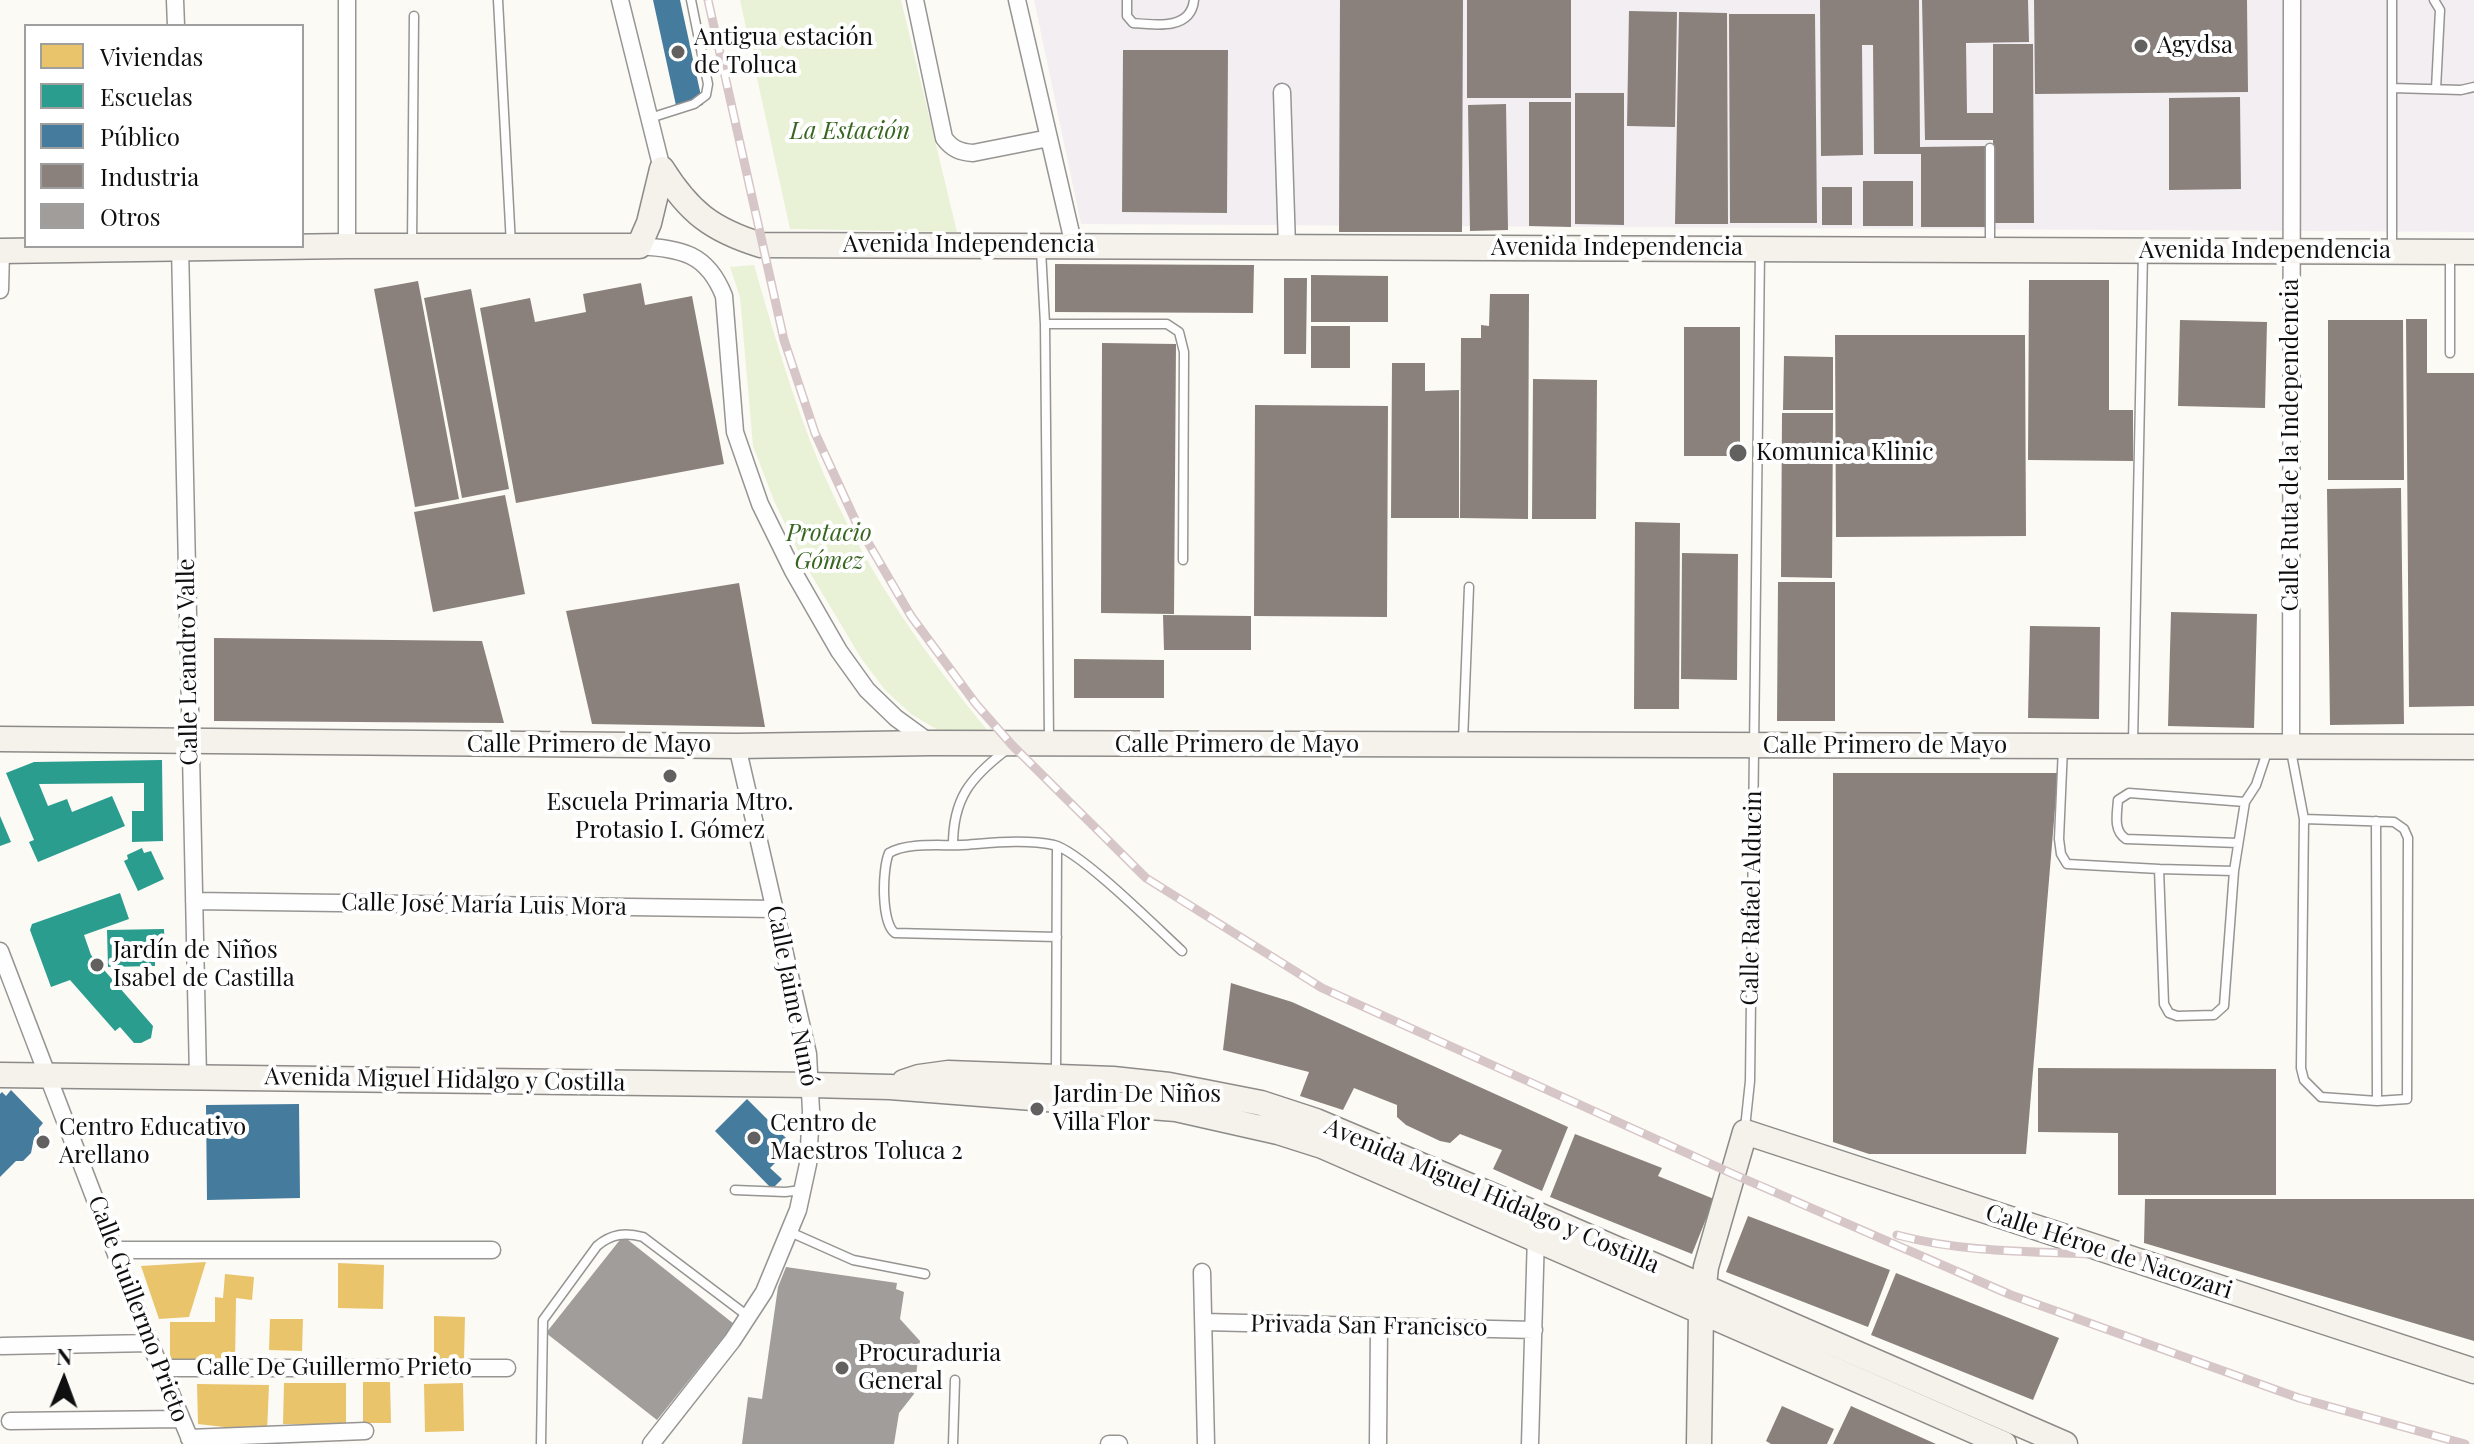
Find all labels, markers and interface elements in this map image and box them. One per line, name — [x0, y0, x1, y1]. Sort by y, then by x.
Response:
legend — [24, 24, 304, 248]
place label: Antigua estación de Toluca — [694, 24, 873, 80]
place label: Agydsa — [2157, 32, 2233, 60]
marker: Agydsa — [2132, 37, 2150, 55]
text: Viviendas — [100, 40, 203, 72]
marker: Antigua estación de Toluca — [669, 43, 687, 61]
text: Escuelas — [100, 80, 193, 112]
park label: La Estación — [790, 118, 910, 146]
text: Público — [100, 120, 180, 152]
text: Industria — [100, 160, 199, 192]
text: Otros — [100, 200, 160, 232]
street label: Avenida Independencia — [843, 231, 1095, 259]
street label: Avenida Independencia — [1491, 234, 1743, 262]
street label: Avenida Independencia — [2139, 237, 2391, 265]
street label: Calle Ruta de la Independencia — [2277, 279, 2305, 611]
place label: Komunica Klinic — [1756, 439, 1934, 467]
marker: Komunica Klinic — [1727, 442, 1749, 464]
park label: Protacio Gómez — [786, 520, 872, 576]
street label: Calle Leandro Valle — [172, 558, 204, 766]
street label: Calle Primero de Mayo — [467, 731, 711, 759]
street label: Calle Primero de Mayo — [1115, 731, 1359, 759]
street label: Calle Primero de Mayo — [1763, 732, 2007, 760]
marker: Escuela Primaria Mtro. Protasio I. Gómez — [661, 767, 679, 785]
place label: Escuela Primaria Mtro. Protasio I. Gómez — [546, 789, 794, 845]
street label: Calle Rafael Alducin — [1736, 790, 1768, 1006]
street label: Calle José María Luis Mora — [341, 888, 627, 922]
street label: Calle Jaime Nunó — [760, 903, 824, 1089]
place label: Jardín de Niños Isabel de Castilla — [113, 937, 295, 993]
marker: Jardín de Niños Isabel de Castilla — [88, 956, 106, 974]
street label: Avenida Miguel Hidalgo y Costilla — [264, 1062, 626, 1098]
place label: Jardin De Niños Villa Flor — [1053, 1081, 1221, 1137]
marker: Jardin De Niños Villa Flor — [1028, 1100, 1046, 1118]
place label: Centro de Maestros Toluca 2 — [770, 1110, 963, 1166]
street label: Avenida Miguel Hidalgo y Costilla — [1320, 1112, 1664, 1280]
place label: Centro Educativo Arellano — [59, 1114, 246, 1170]
marker: Centro de Maestros Toluca 2 — [745, 1129, 763, 1147]
marker: Centro Educativo Arellano — [34, 1133, 52, 1151]
street label: Calle Guillermo Prieto — [82, 1192, 194, 1426]
street label: Calle Héroe de Nacozari — [1982, 1198, 2236, 1306]
street label: Privada San Francisco — [1250, 1310, 1488, 1342]
north arrow — [24, 1340, 104, 1420]
place label: Procuraduria General — [858, 1340, 1001, 1396]
text: N — [56, 1341, 73, 1371]
street label: Calle De Guillermo Prieto — [196, 1354, 472, 1382]
marker: Procuraduria General — [833, 1359, 851, 1377]

